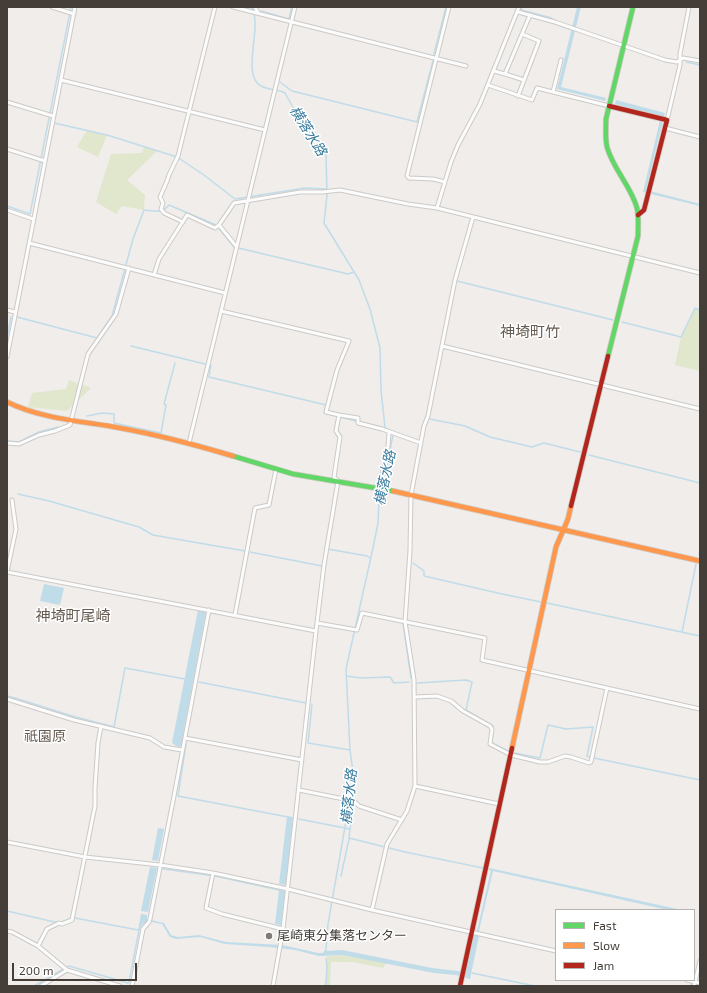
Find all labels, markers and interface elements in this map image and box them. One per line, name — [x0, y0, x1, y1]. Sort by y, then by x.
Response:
water label: 横落水路 — [286, 103, 330, 159]
district label: 神埼町竹 — [500, 323, 560, 341]
water label: 横落水路 — [371, 449, 399, 507]
district label: 神埼町尾崎 — [36, 607, 110, 625]
district label: 祇園原 — [24, 728, 66, 744]
water label: 横落水路 — [338, 768, 360, 826]
legend — [555, 909, 695, 981]
text: Fast — [593, 918, 616, 932]
place label: 尾崎東分集落センター — [277, 928, 407, 944]
marker: 尾崎東分集落センター — [264, 931, 274, 941]
text: Slow — [593, 938, 620, 952]
scale bar — [14, 955, 139, 981]
text: Jam — [593, 958, 614, 972]
text: 200 m — [19, 963, 53, 977]

